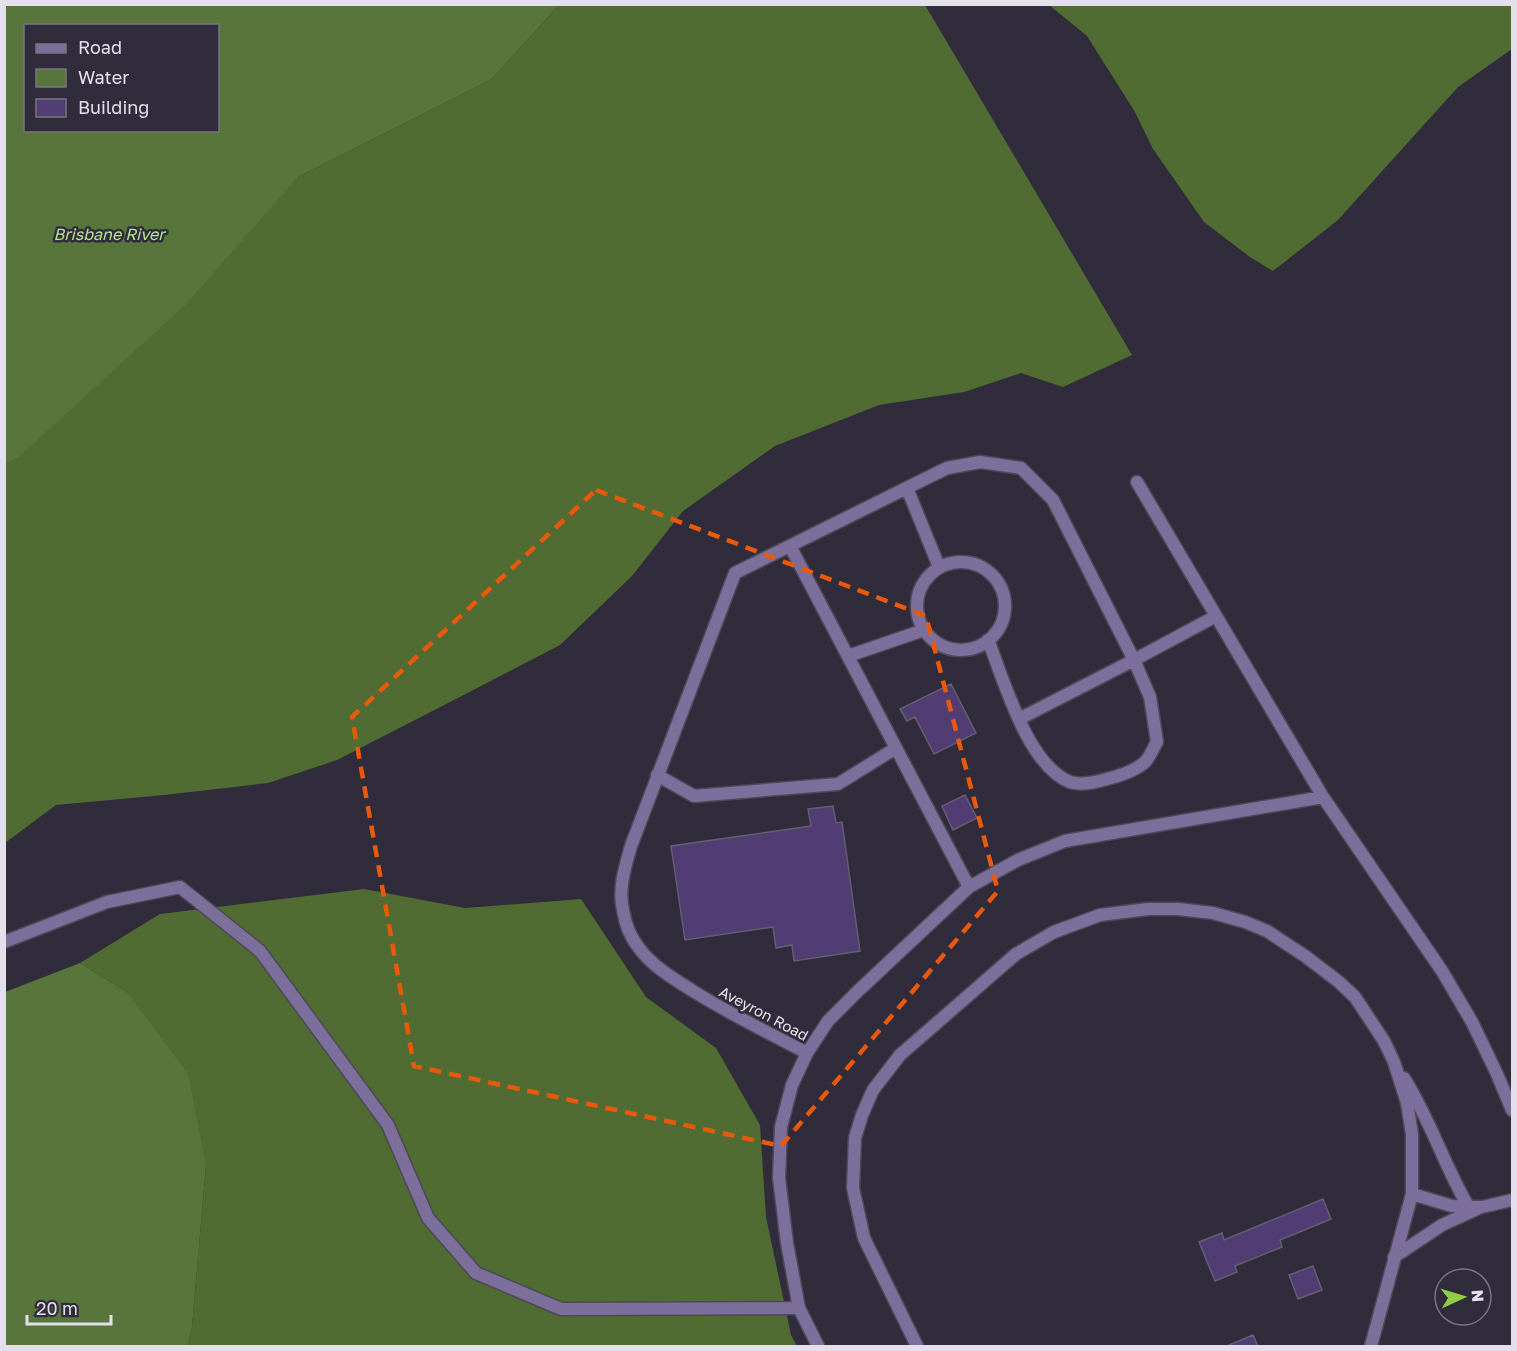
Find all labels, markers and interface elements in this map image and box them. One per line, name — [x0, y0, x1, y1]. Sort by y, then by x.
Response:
legend — [24, 24, 219, 132]
text: Road — [78, 36, 122, 58]
text: Water — [78, 66, 129, 88]
text: Building — [78, 96, 149, 118]
water label: Brisbane River — [53, 224, 167, 244]
street label: Aveyron Road — [716, 982, 812, 1044]
north arrow — [1433, 1267, 1493, 1327]
scale bar — [27, 1288, 111, 1326]
text: N — [1468, 1289, 1488, 1303]
text: 20 m — [36, 1297, 78, 1319]

